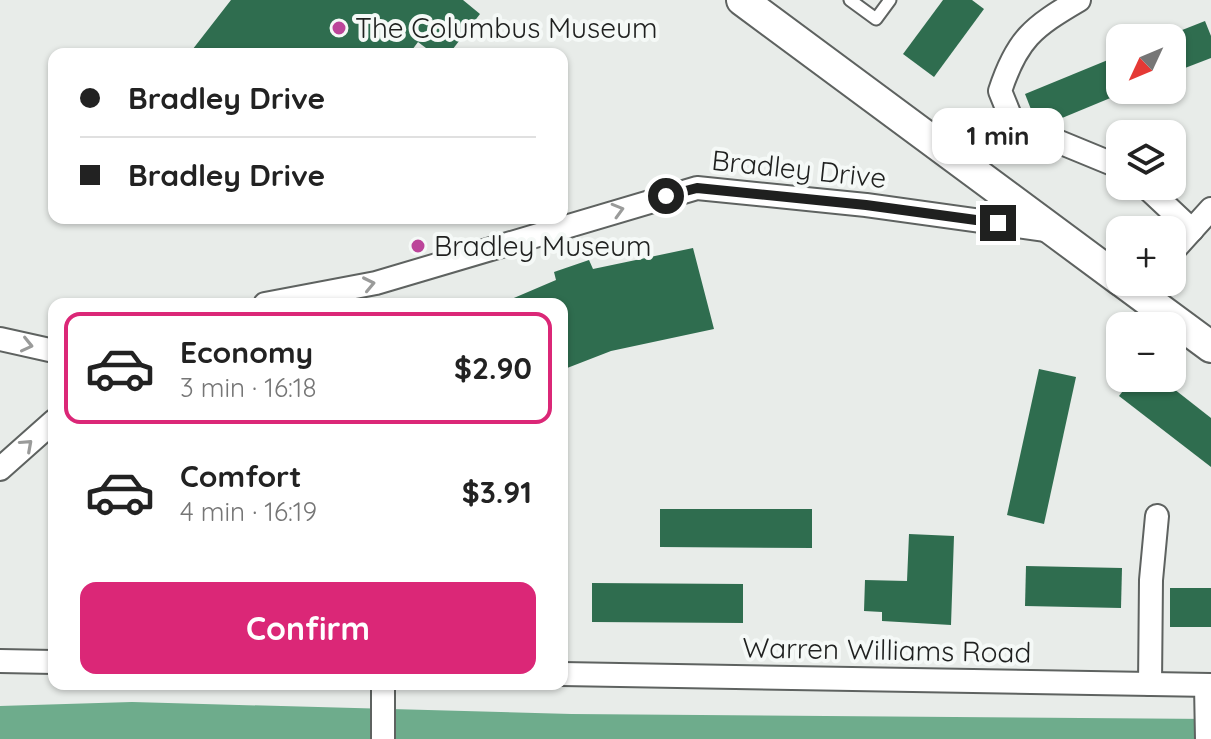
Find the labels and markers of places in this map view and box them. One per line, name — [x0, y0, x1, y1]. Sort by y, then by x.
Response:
place label: The Columbus Museum — [355, 10, 657, 45]
marker: The Columbus Museum — [330, 19, 348, 37]
place label: Bradley Museum — [434, 228, 652, 263]
marker: Bradley Museum — [409, 237, 427, 255]

